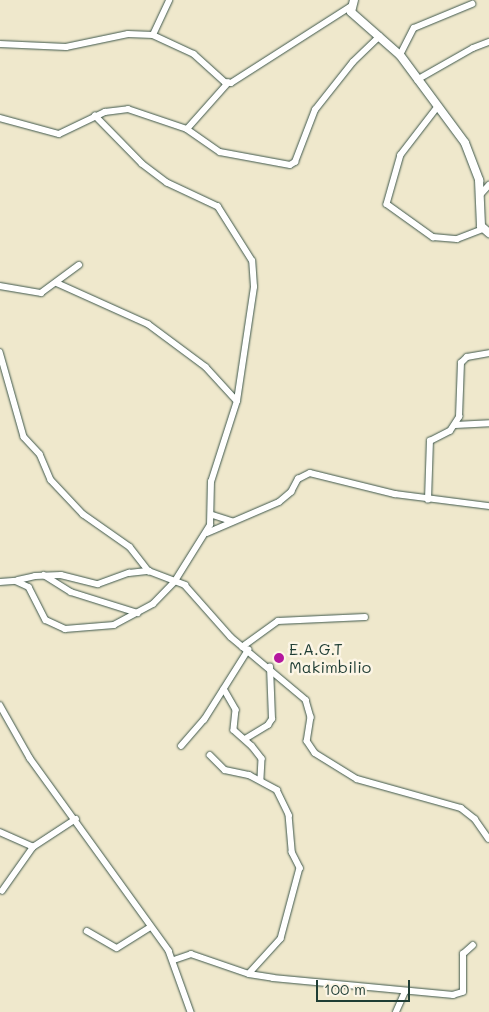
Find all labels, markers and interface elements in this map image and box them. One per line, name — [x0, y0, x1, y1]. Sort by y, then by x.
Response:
place label: E.A.G.T Makimbilio — [289, 639, 371, 677]
marker: E.A.G.T Makimbilio — [273, 652, 285, 664]
scale bar — [319, 970, 413, 1002]
text: 100 m — [324, 979, 366, 999]

